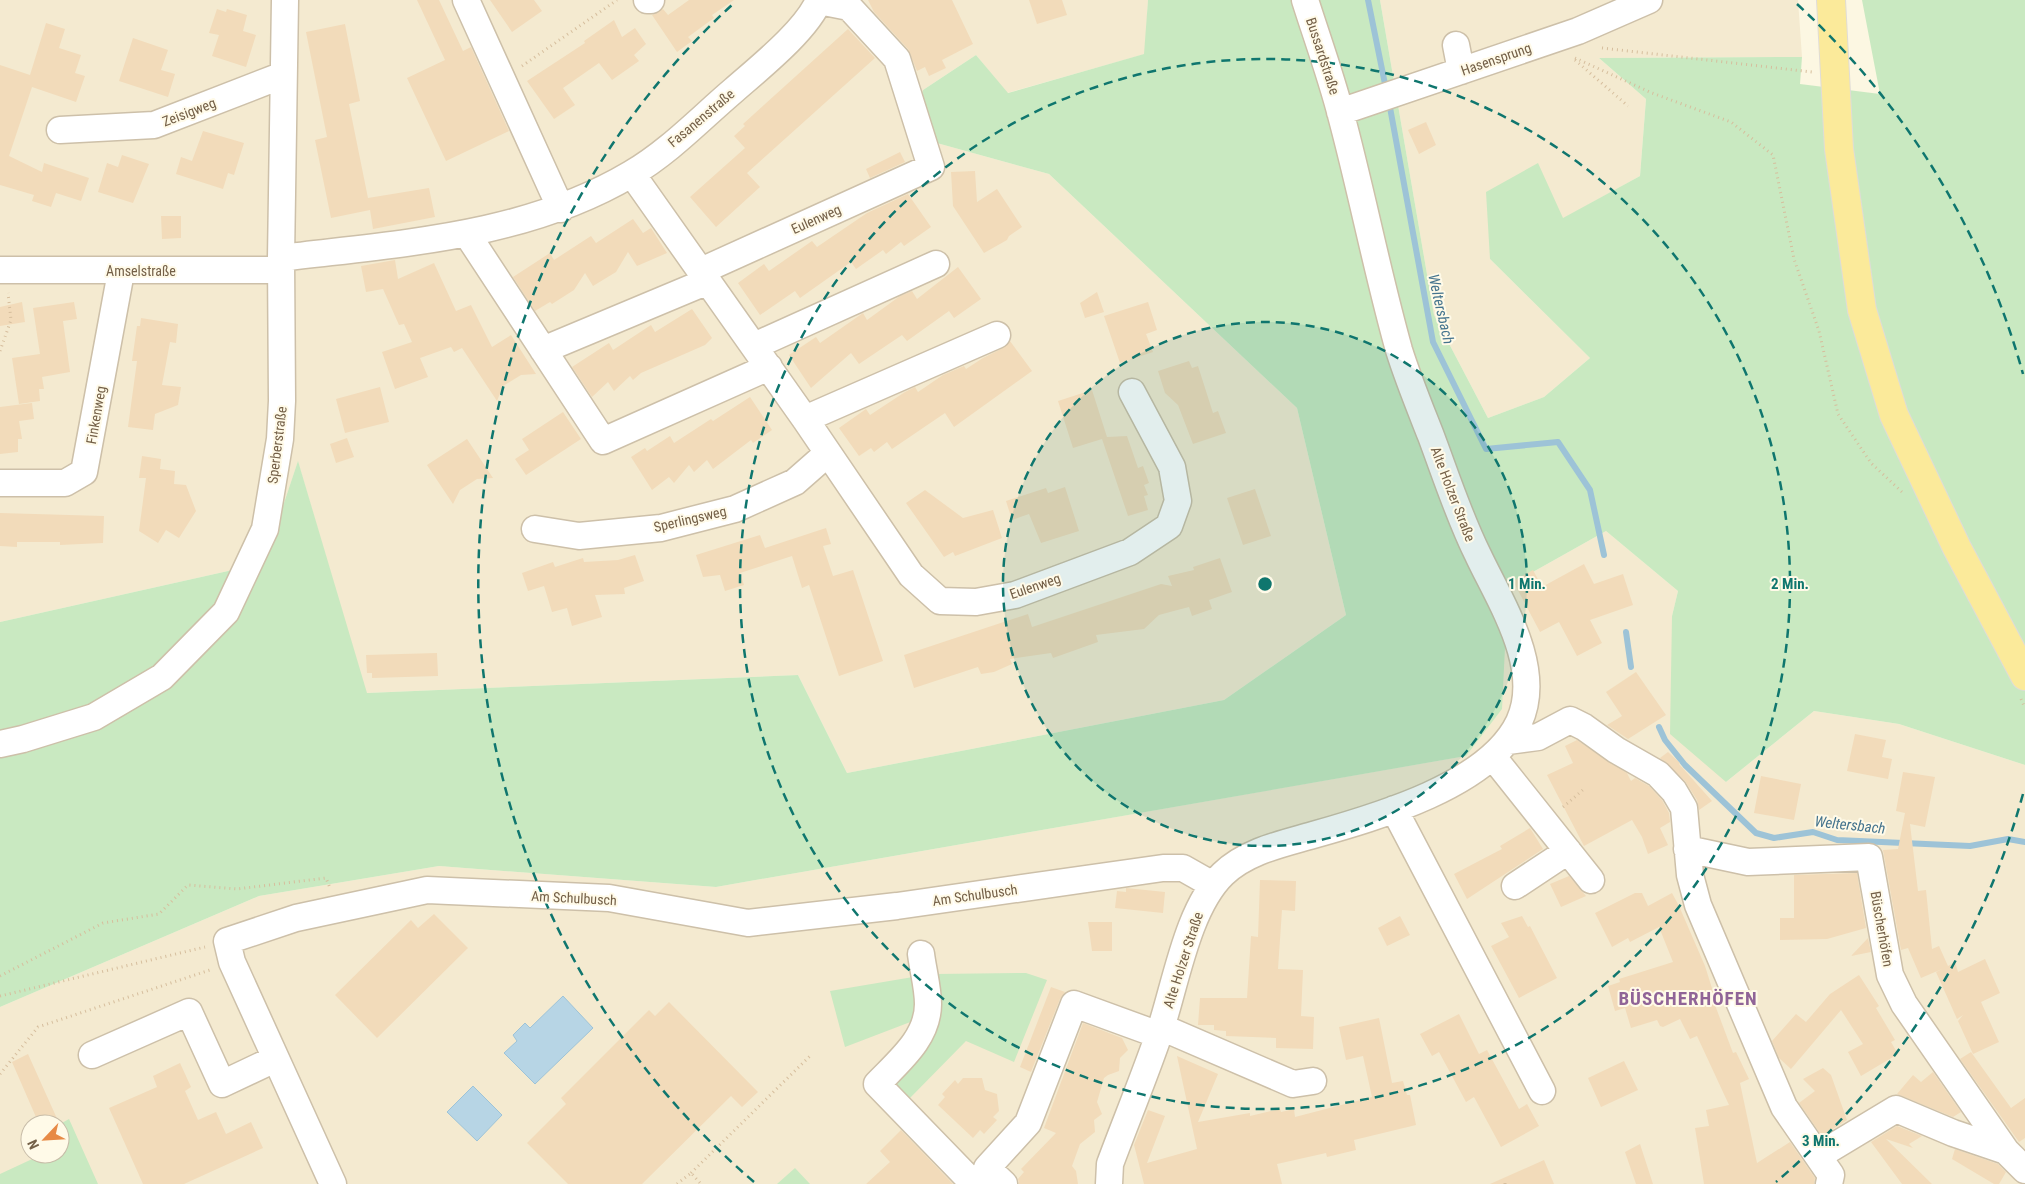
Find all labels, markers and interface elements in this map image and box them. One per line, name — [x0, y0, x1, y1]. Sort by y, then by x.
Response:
street label: Bussardstraße — [1303, 15, 1343, 97]
street label: Hasensprung — [1459, 40, 1533, 78]
street label: Fasanenstraße — [665, 85, 738, 150]
street label: Zeisigweg — [160, 94, 218, 130]
street label: Eulenweg — [789, 201, 843, 237]
street label: Amselstraße — [106, 263, 176, 279]
water label: Weltersbach — [1424, 272, 1458, 346]
street label: Finkenweg — [83, 385, 109, 445]
street label: Sperberstraße — [264, 405, 290, 485]
street label: Alte Holzer Straße — [1428, 444, 1479, 544]
street label: Sperlingsweg — [652, 503, 728, 535]
street label: Eulenweg — [1007, 570, 1063, 602]
centre of rings — [1256, 575, 1274, 593]
text: 1 Min. — [1508, 575, 1546, 593]
text: 2 Min. — [1771, 575, 1809, 593]
water label: Weltersbach — [1814, 812, 1886, 838]
street label: Am Schulbusch — [932, 881, 1018, 909]
street label: Am Schulbusch — [531, 888, 617, 908]
street label: Büscherhöfen — [1868, 890, 1896, 968]
street label: Alte Holzer Straße — [1160, 909, 1206, 1010]
district label: BÜSCHERHÖFEN — [1618, 987, 1758, 1010]
north arrow — [20, 1114, 70, 1164]
text: 3 Min. — [1802, 1132, 1840, 1150]
text: N — [24, 1137, 42, 1152]

